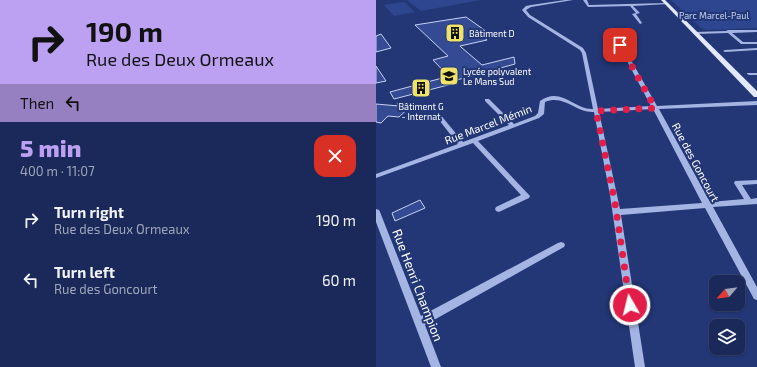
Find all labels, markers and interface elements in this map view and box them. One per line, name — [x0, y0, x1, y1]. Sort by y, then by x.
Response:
park label: Parc Marcel-Paul — [679, 10, 749, 21]
text: 190 m — [86, 14, 163, 48]
icon: right — [20, 16, 72, 68]
building icon: Bâtiment D — [444, 22, 466, 44]
place label: Bâtiment D — [469, 28, 515, 39]
pin — [603, 28, 637, 62]
icon: arrive — [609, 34, 631, 56]
text: Rue des Deux Ormeaux — [86, 48, 274, 70]
school or university icon: Lycée polyvalent Le Mans Sud — [438, 65, 460, 87]
place label: Lycée polyvalent Le Mans Sud — [463, 66, 532, 87]
building icon: Bâtiment G - Internat — [410, 77, 432, 99]
icon: left — [62, 92, 84, 114]
text: Then — [20, 94, 54, 112]
place label: Bâtiment G - Internat — [398, 101, 444, 122]
street label: Rue Marcel Mémin — [443, 101, 533, 147]
street label: Rue des Goncourt — [670, 120, 722, 204]
text: 5 min — [20, 133, 81, 162]
button: close — [314, 135, 356, 177]
text: 400 m · 11:07 — [20, 163, 95, 179]
text: Turn right — [54, 203, 124, 221]
icon: right — [20, 209, 42, 231]
text: 190 m — [316, 211, 356, 229]
text: Rue des Deux Ormeaux — [54, 221, 190, 237]
street label: Rue Henri Champion — [389, 227, 447, 343]
text: Turn left — [54, 263, 115, 281]
icon: left — [20, 269, 42, 291]
text: 60 m — [322, 271, 356, 289]
north arrow — [709, 275, 745, 311]
map controls — [709, 275, 745, 355]
text: Rue des Goncourt — [54, 281, 158, 297]
position arrow — [609, 284, 651, 326]
button: layers — [709, 319, 745, 355]

